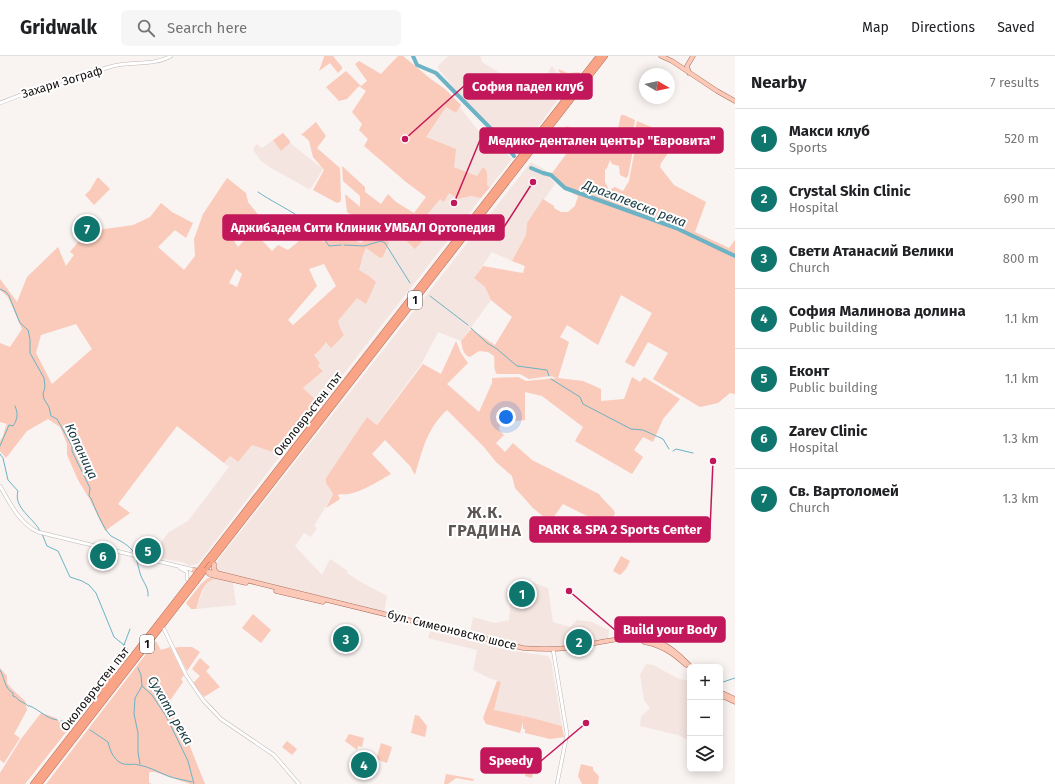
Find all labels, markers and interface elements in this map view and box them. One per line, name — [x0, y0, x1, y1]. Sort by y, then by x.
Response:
search box — [121, 10, 401, 46]
text: Gridwalk — [20, 16, 97, 39]
icon: search — [135, 17, 157, 39]
text: Search here — [167, 19, 247, 37]
text: Map — [862, 19, 889, 36]
text: Directions — [911, 19, 975, 36]
text: Saved — [997, 19, 1035, 36]
street label: Захари Зограф — [20, 63, 104, 101]
north arrow — [639, 68, 675, 104]
text: Nearby — [751, 72, 806, 93]
callout: София падел клуб — [464, 74, 592, 99]
text: 7 results — [990, 75, 1039, 90]
text: София падел клуб — [472, 79, 584, 94]
text: Макси клуб — [789, 122, 870, 140]
callout: Медико-дентален център "Евровита" — [480, 128, 723, 153]
text: 1 — [761, 131, 767, 146]
text: 520 m — [1004, 131, 1039, 146]
text: Медико-дентален център "Евровита" — [488, 133, 716, 148]
text: Sports — [789, 140, 827, 155]
water label: Драгалевска река — [580, 177, 688, 230]
text: Crystal Skin Clinic — [789, 182, 911, 200]
text: 2 — [761, 191, 767, 206]
text: 690 m — [1004, 191, 1039, 206]
text: Hospital — [789, 200, 838, 215]
pin: 7 — [74, 214, 100, 244]
callout: Аджибадем Сити Клиник УМБАЛ Ортопедия — [223, 215, 504, 240]
text: Аджибадем Сити Клиник УМБАЛ Ортопедия — [230, 220, 495, 235]
text: Свети Атанасий Велики — [789, 242, 954, 260]
text: 3 — [761, 251, 767, 266]
text: 800 m — [1003, 251, 1039, 266]
text: Church — [789, 260, 830, 275]
road number: 1 — [408, 291, 422, 309]
text: София Малинова долина — [789, 302, 966, 320]
text: 4 — [760, 311, 768, 326]
text: 1.1 km — [1005, 311, 1039, 326]
text: Public building — [789, 320, 877, 335]
text: Еконт — [789, 362, 829, 380]
street label: Околовръстен път — [271, 369, 346, 459]
text: 5 — [761, 371, 767, 386]
text: 1.1 km — [1005, 371, 1039, 386]
text: Public building — [789, 380, 877, 395]
your location — [496, 407, 516, 427]
water label: Копаница — [62, 421, 101, 482]
text: Zarev Clinic — [789, 422, 867, 440]
text: 6 — [760, 431, 768, 446]
text: 1.3 km — [1002, 431, 1039, 446]
text: Hospital — [789, 440, 838, 455]
text: Св. Вартоломей — [789, 482, 899, 500]
text: 7 — [761, 491, 767, 506]
text: 1.3 km — [1002, 491, 1039, 506]
text: Church — [789, 500, 830, 515]
district label: Ж.К. ГРАДИНА — [448, 503, 522, 540]
callout: PARK & SPA 2 Sports Center — [530, 517, 710, 542]
text: PARK & SPA 2 Sports Center — [538, 522, 703, 537]
pin: 5 — [135, 536, 161, 566]
pin: 6 — [90, 541, 116, 571]
pin: 1 — [509, 579, 535, 609]
street label: бул. Симеоновско шосе — [386, 607, 518, 653]
callout: Build your Body — [615, 617, 725, 642]
text: Build your Body — [623, 622, 717, 637]
pin: 3 — [333, 624, 359, 654]
pin: 2 — [566, 627, 592, 657]
road number: 1 — [140, 635, 154, 653]
street label: Околовръстен път — [58, 644, 133, 734]
map controls — [687, 664, 723, 772]
button: + — [687, 664, 723, 700]
water label: Сухата река — [145, 673, 196, 747]
button: − — [687, 700, 723, 736]
button: layers — [687, 736, 723, 772]
callout: Speedy — [481, 748, 541, 773]
pin: 4 — [351, 750, 377, 780]
text: Speedy — [489, 753, 533, 768]

